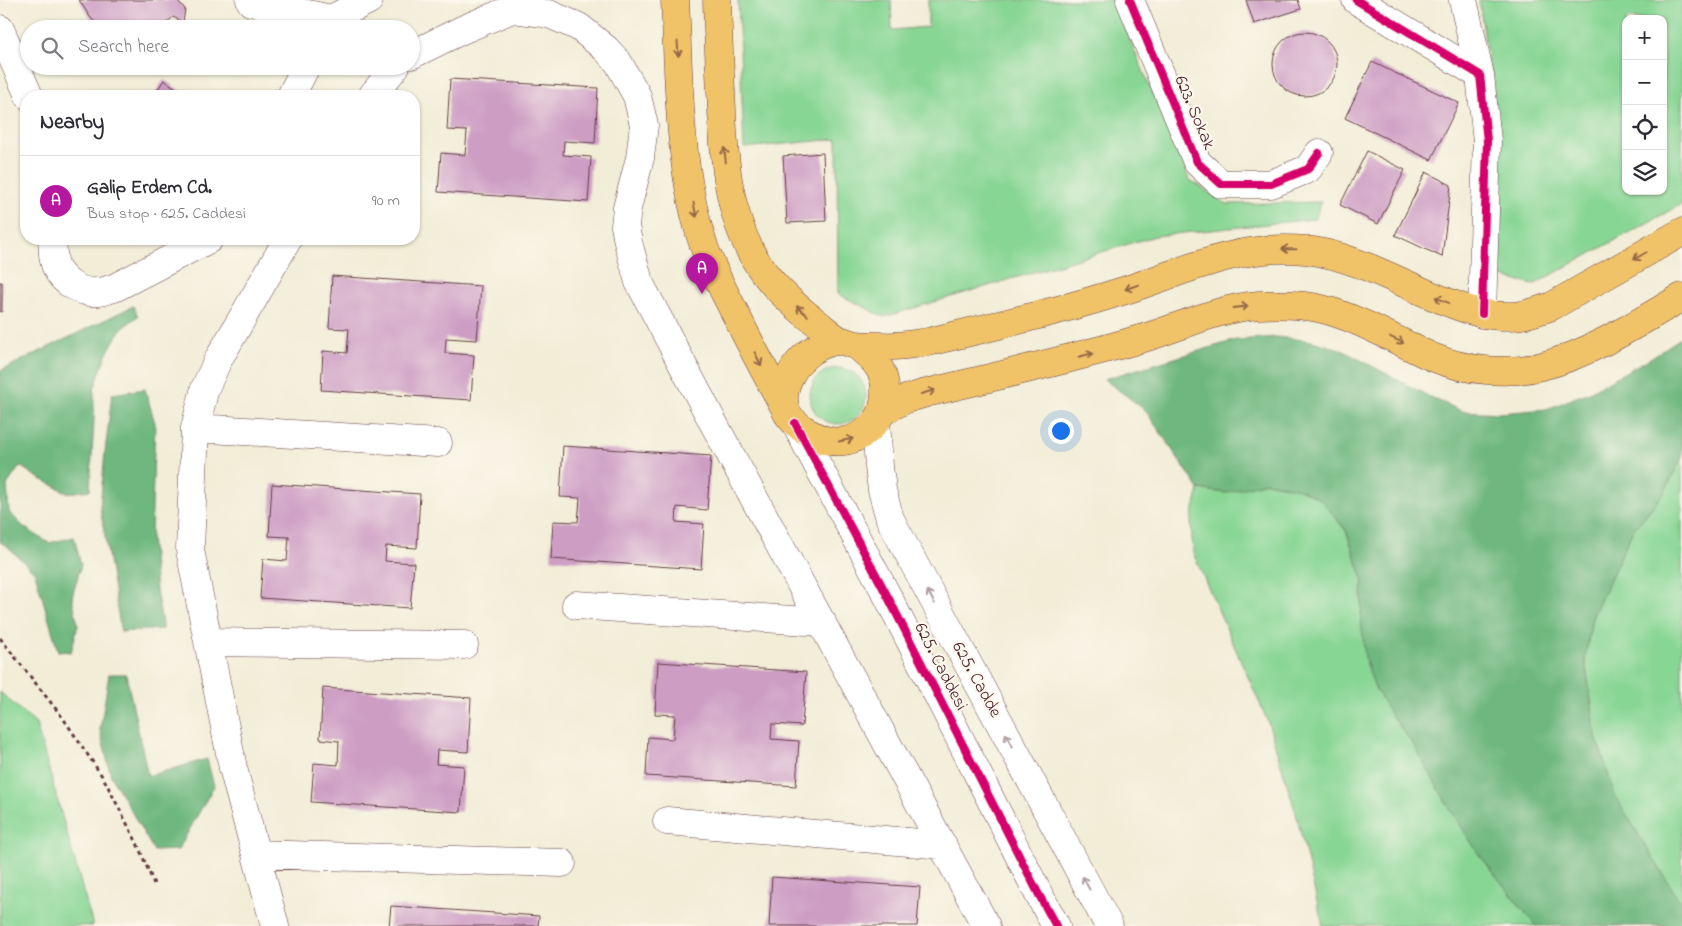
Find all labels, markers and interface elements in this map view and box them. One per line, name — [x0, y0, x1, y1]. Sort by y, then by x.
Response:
map controls — [1622, 15, 1667, 195]
button: + — [1622, 15, 1667, 60]
search box — [20, 20, 420, 75]
icon: search — [38, 34, 66, 62]
text: Search here — [78, 34, 169, 61]
one-way arrow — [673, 40, 682, 56]
button: − — [1622, 60, 1667, 105]
street label: 623. Sokak — [1167, 72, 1221, 154]
button: locate — [1622, 105, 1667, 150]
text: Nearby — [40, 108, 104, 138]
one-way arrow — [720, 147, 730, 163]
button: layers — [1622, 150, 1667, 195]
text: Galip Erdem Cd. — [87, 175, 212, 202]
text: A — [51, 189, 61, 213]
text: 90 m — [372, 189, 400, 213]
text: Bus stop · 625. Caddesi — [87, 202, 246, 226]
one-way arrow — [691, 202, 700, 218]
one-way arrow — [1281, 244, 1298, 254]
one-way arrow — [1632, 251, 1647, 261]
pin: A — [686, 253, 718, 294]
one-way arrow — [1125, 283, 1141, 292]
one-way arrow — [1435, 294, 1450, 304]
one-way arrow — [1233, 302, 1249, 312]
one-way arrow — [796, 306, 809, 317]
one-way arrow — [1389, 336, 1404, 345]
one-way arrow — [1077, 349, 1093, 359]
one-way arrow — [754, 351, 763, 366]
one-way arrow — [919, 387, 935, 397]
your location — [1048, 418, 1074, 444]
one-way arrow — [838, 435, 854, 444]
one-way arrow — [926, 590, 936, 605]
street label: 625. Caddesi — [907, 618, 973, 716]
street label: 625. Cadde — [944, 637, 1008, 724]
one-way arrow — [1004, 733, 1013, 748]
one-way arrow — [1081, 876, 1090, 891]

